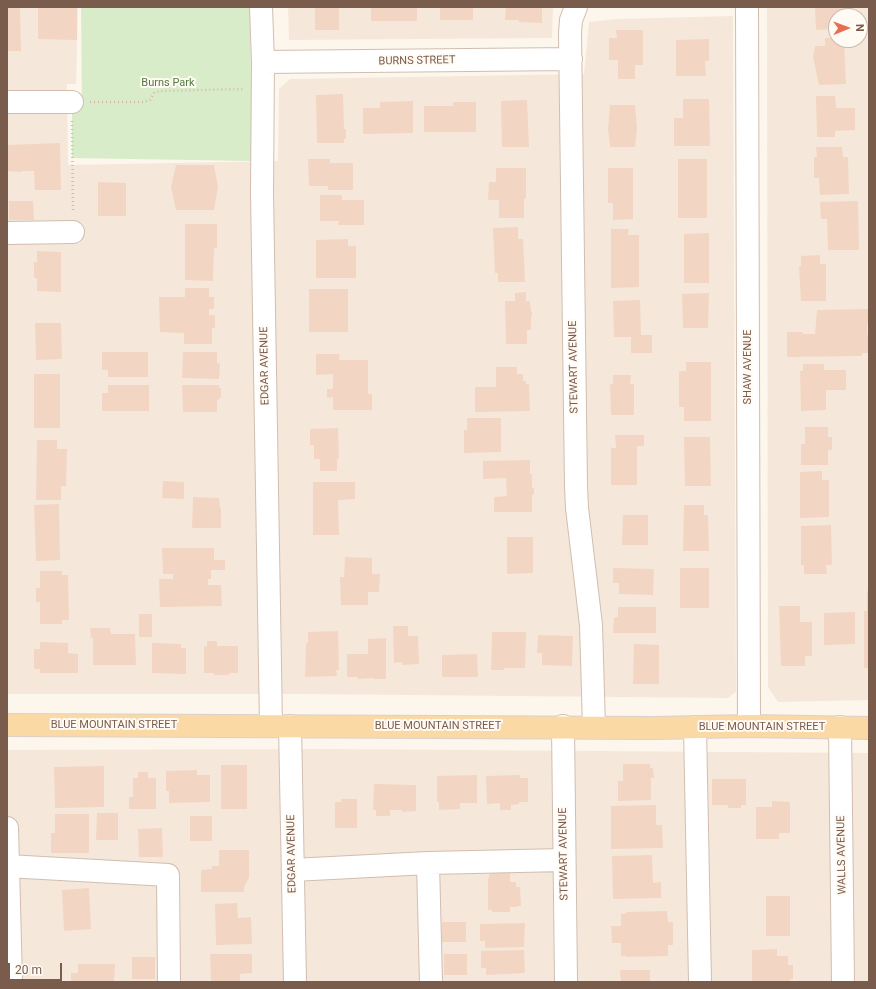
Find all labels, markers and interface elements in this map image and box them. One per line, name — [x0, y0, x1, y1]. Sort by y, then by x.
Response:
north arrow — [828, 8, 868, 48]
text: N — [853, 24, 866, 32]
street label: BURNS STREET — [378, 54, 456, 68]
park label: Burns Park — [141, 76, 195, 90]
street label: STEWART AVENUE — [567, 320, 581, 414]
street label: EDGAR AVENUE — [258, 326, 272, 406]
street label: SHAW AVENUE — [741, 330, 755, 404]
street label: BLUE MOUNTAIN STREET — [51, 718, 177, 732]
street label: BLUE MOUNTAIN STREET — [375, 719, 501, 733]
street label: BLUE MOUNTAIN STREET — [699, 720, 825, 734]
street label: STEWART AVENUE — [557, 807, 571, 901]
street label: EDGAR AVENUE — [285, 814, 299, 894]
street label: WALLS AVENUE — [835, 815, 849, 895]
scale bar — [10, 955, 64, 981]
text: 20 m — [15, 963, 42, 977]

